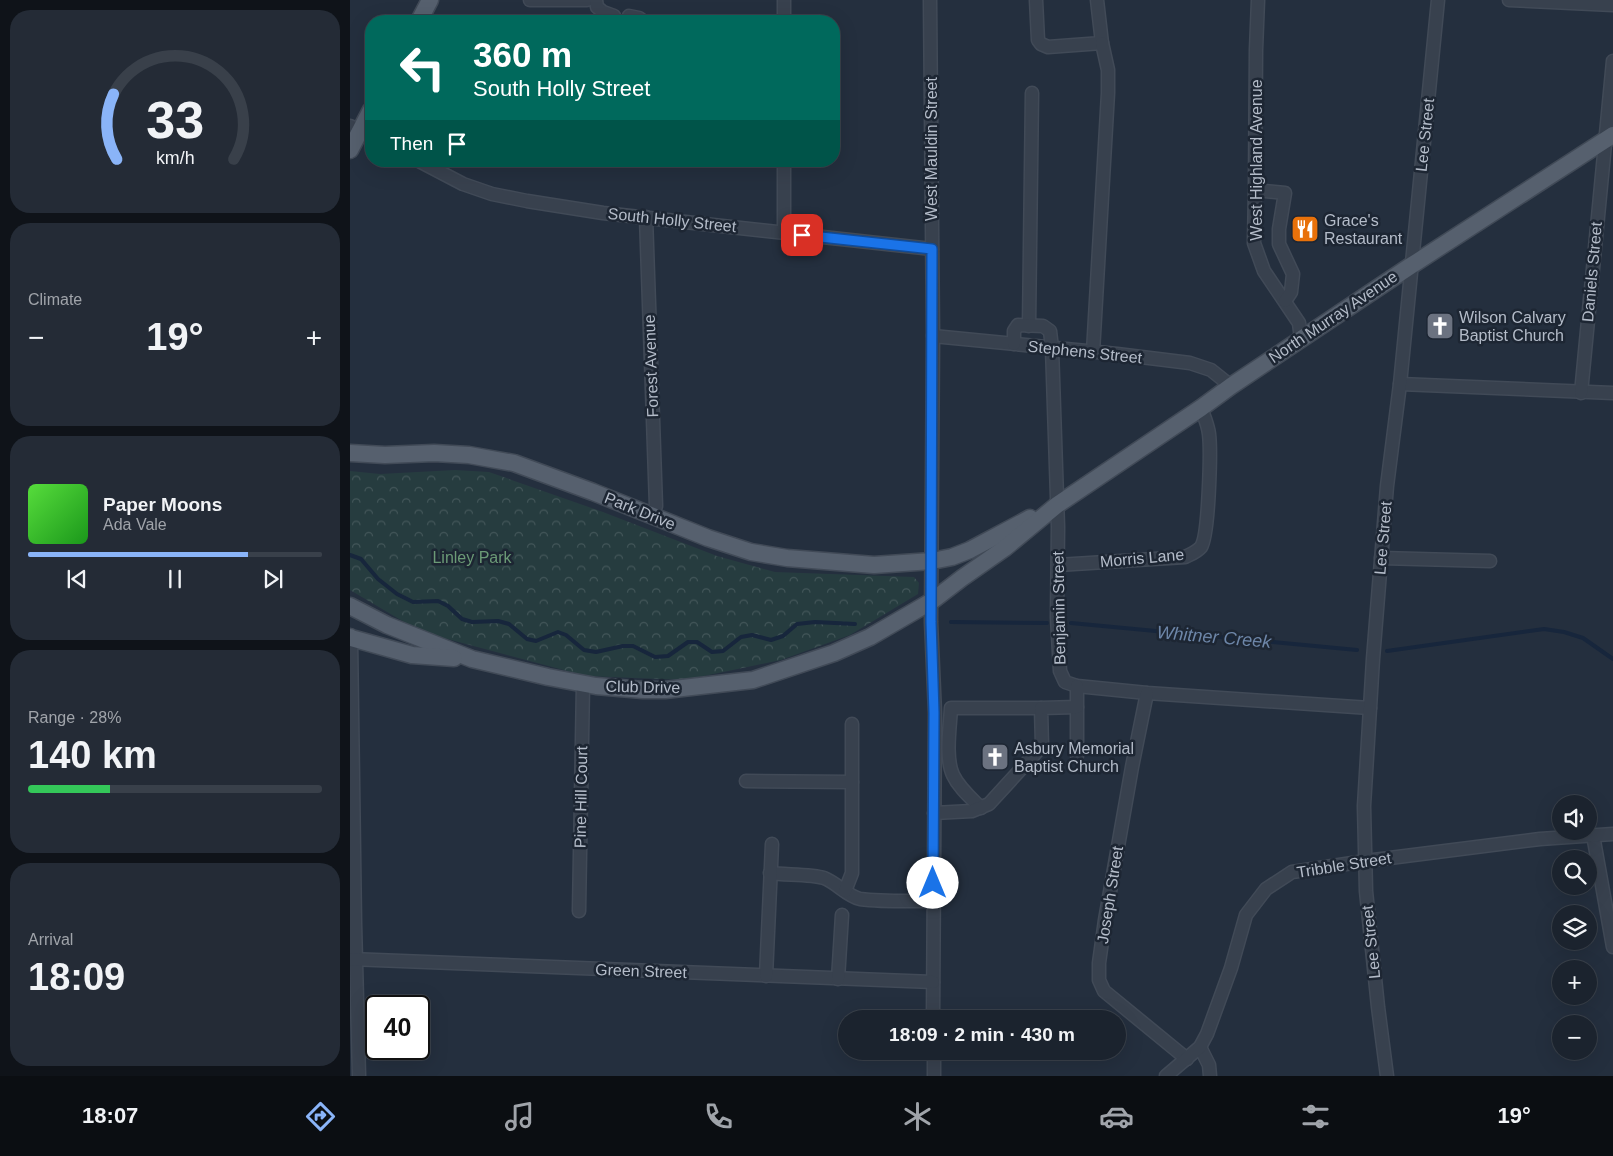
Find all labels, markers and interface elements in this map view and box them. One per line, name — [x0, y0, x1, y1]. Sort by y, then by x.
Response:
icon: left — [390, 35, 455, 100]
text: 360 m — [473, 35, 572, 74]
text: South Holly Street — [473, 76, 650, 101]
street label: West Mauldin Street — [923, 77, 940, 221]
street label: West Highland Avenue — [1248, 79, 1265, 241]
text: 33 — [146, 91, 204, 149]
street label: Lee Street — [1413, 97, 1437, 173]
icon: arrive — [443, 130, 471, 158]
text: Then — [390, 133, 433, 154]
text: km/h — [156, 148, 194, 168]
street label: South Holly Street — [607, 205, 738, 235]
place label: Grace's Restaurant — [1324, 212, 1403, 247]
pin — [781, 214, 823, 256]
restaurant icon: Grace's Restaurant — [1290, 214, 1320, 244]
icon: arrive — [788, 221, 816, 249]
street label: Daniels Street — [1579, 221, 1605, 323]
street label: North Murray Avenue — [1266, 268, 1400, 366]
text: Climate — [28, 291, 82, 308]
place label: Wilson Calvary Baptist Church — [1459, 309, 1566, 344]
church icon: Wilson Calvary Baptist Church — [1425, 311, 1455, 341]
street label: Forest Avenue — [641, 314, 661, 418]
text: 19° — [146, 316, 204, 358]
text: − — [28, 322, 44, 353]
text: + — [306, 322, 322, 353]
street label: Stephens Street — [1027, 338, 1143, 367]
street label: Park Drive — [602, 489, 678, 533]
text: Paper Moons — [103, 494, 222, 515]
street label: Lee Street — [1371, 500, 1395, 576]
text: Ada Vale — [103, 516, 167, 533]
street label: Morris Lane — [1099, 546, 1185, 570]
park label: Linley Park — [432, 549, 513, 566]
street label: Benjamin Street — [1049, 550, 1068, 665]
icon: previous — [63, 565, 91, 593]
icon: pause — [161, 565, 189, 593]
icon: next — [259, 565, 287, 593]
water label: Whitner Creek — [1156, 622, 1273, 652]
street label: Club Drive — [606, 678, 681, 696]
text: Range · 28% — [28, 709, 121, 726]
text: 140 km — [28, 734, 157, 776]
place label: Asbury Memorial Baptist Church — [1014, 740, 1134, 775]
church icon: Asbury Memorial Baptist Church — [980, 742, 1010, 772]
street label: Pine Hill Court — [572, 745, 590, 848]
map controls — [1552, 795, 1597, 1060]
button: sound — [1552, 795, 1597, 840]
street label: Joseph Street — [1094, 844, 1126, 945]
street label: Tribble Street — [1296, 849, 1393, 881]
button: search — [1552, 850, 1597, 895]
position arrow — [906, 856, 958, 908]
street label: Lee Street — [1359, 904, 1383, 980]
button: layers — [1552, 905, 1597, 950]
text: Arrival — [28, 931, 73, 948]
text: 18:09 — [28, 956, 125, 998]
button: + — [1552, 960, 1597, 1005]
street label: Green Street — [595, 961, 688, 981]
speed limit sign: 40 — [365, 995, 430, 1060]
button: − — [1552, 1015, 1597, 1060]
text: 18:09 · 2 min · 430 m — [889, 1024, 1075, 1045]
icon: directions — [303, 1099, 338, 1134]
icon: music — [502, 1099, 537, 1134]
icon: phone — [701, 1099, 736, 1134]
icon: climate — [900, 1099, 935, 1134]
icon: car — [1099, 1099, 1134, 1134]
icon: filters — [1298, 1099, 1333, 1134]
text: 18:07 — [82, 1103, 138, 1128]
text: 19° — [1498, 1103, 1531, 1128]

